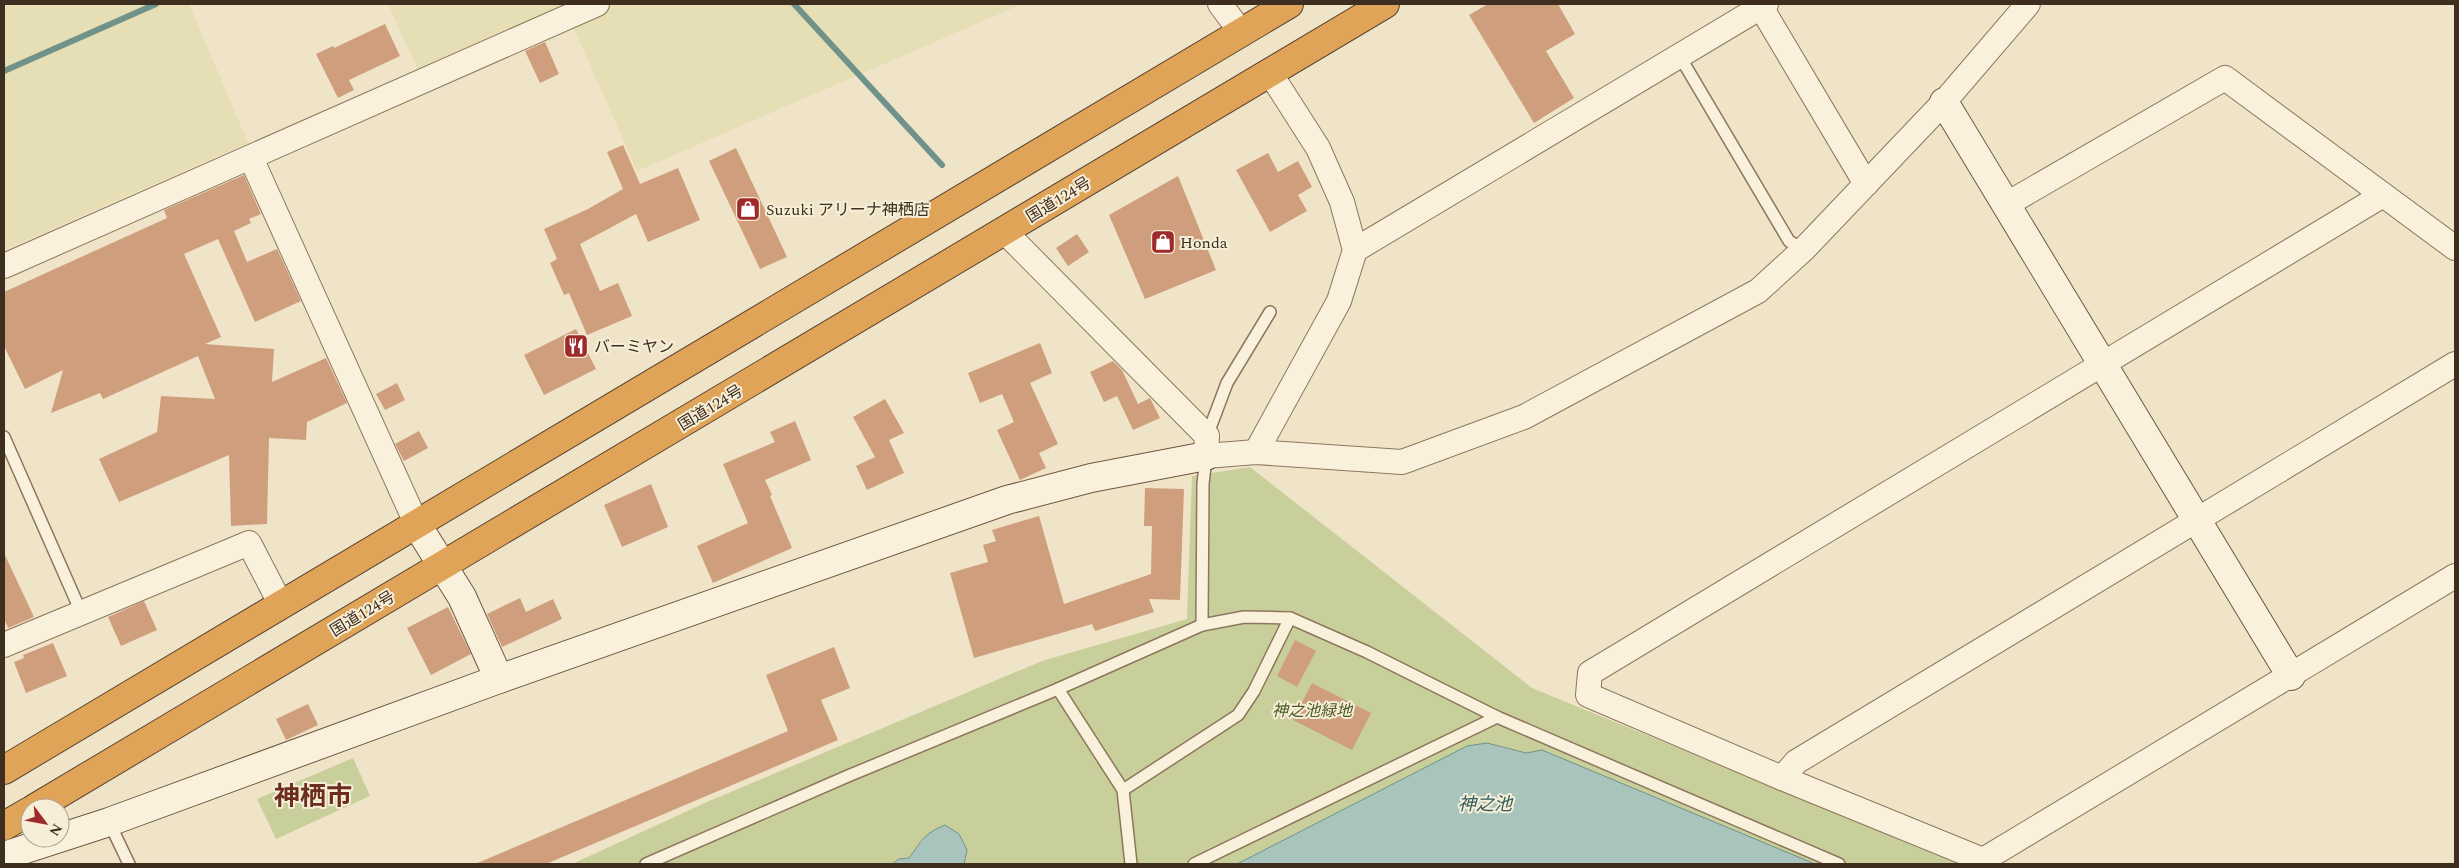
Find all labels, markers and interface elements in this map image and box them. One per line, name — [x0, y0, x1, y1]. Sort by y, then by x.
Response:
street label: 国道124号 — [1021, 171, 1096, 229]
shop icon: Suzuki アリーナ神栖店 — [735, 196, 761, 222]
place label: Suzuki アリーナ神栖店 — [766, 198, 930, 222]
shop icon: Honda — [1150, 229, 1176, 255]
place label: Honda — [1180, 231, 1228, 255]
restaurant icon: バーミヤン — [563, 333, 589, 359]
place label: バーミヤン — [594, 335, 674, 359]
street label: 国道124号 — [673, 379, 748, 437]
street label: 国道124号 — [325, 585, 400, 643]
park label: 神之池緑地 — [1272, 699, 1354, 723]
district label: 神栖市 — [274, 777, 352, 817]
water label: 神之池 — [1458, 791, 1514, 818]
north arrow — [20, 798, 70, 848]
text: N — [44, 819, 68, 840]

